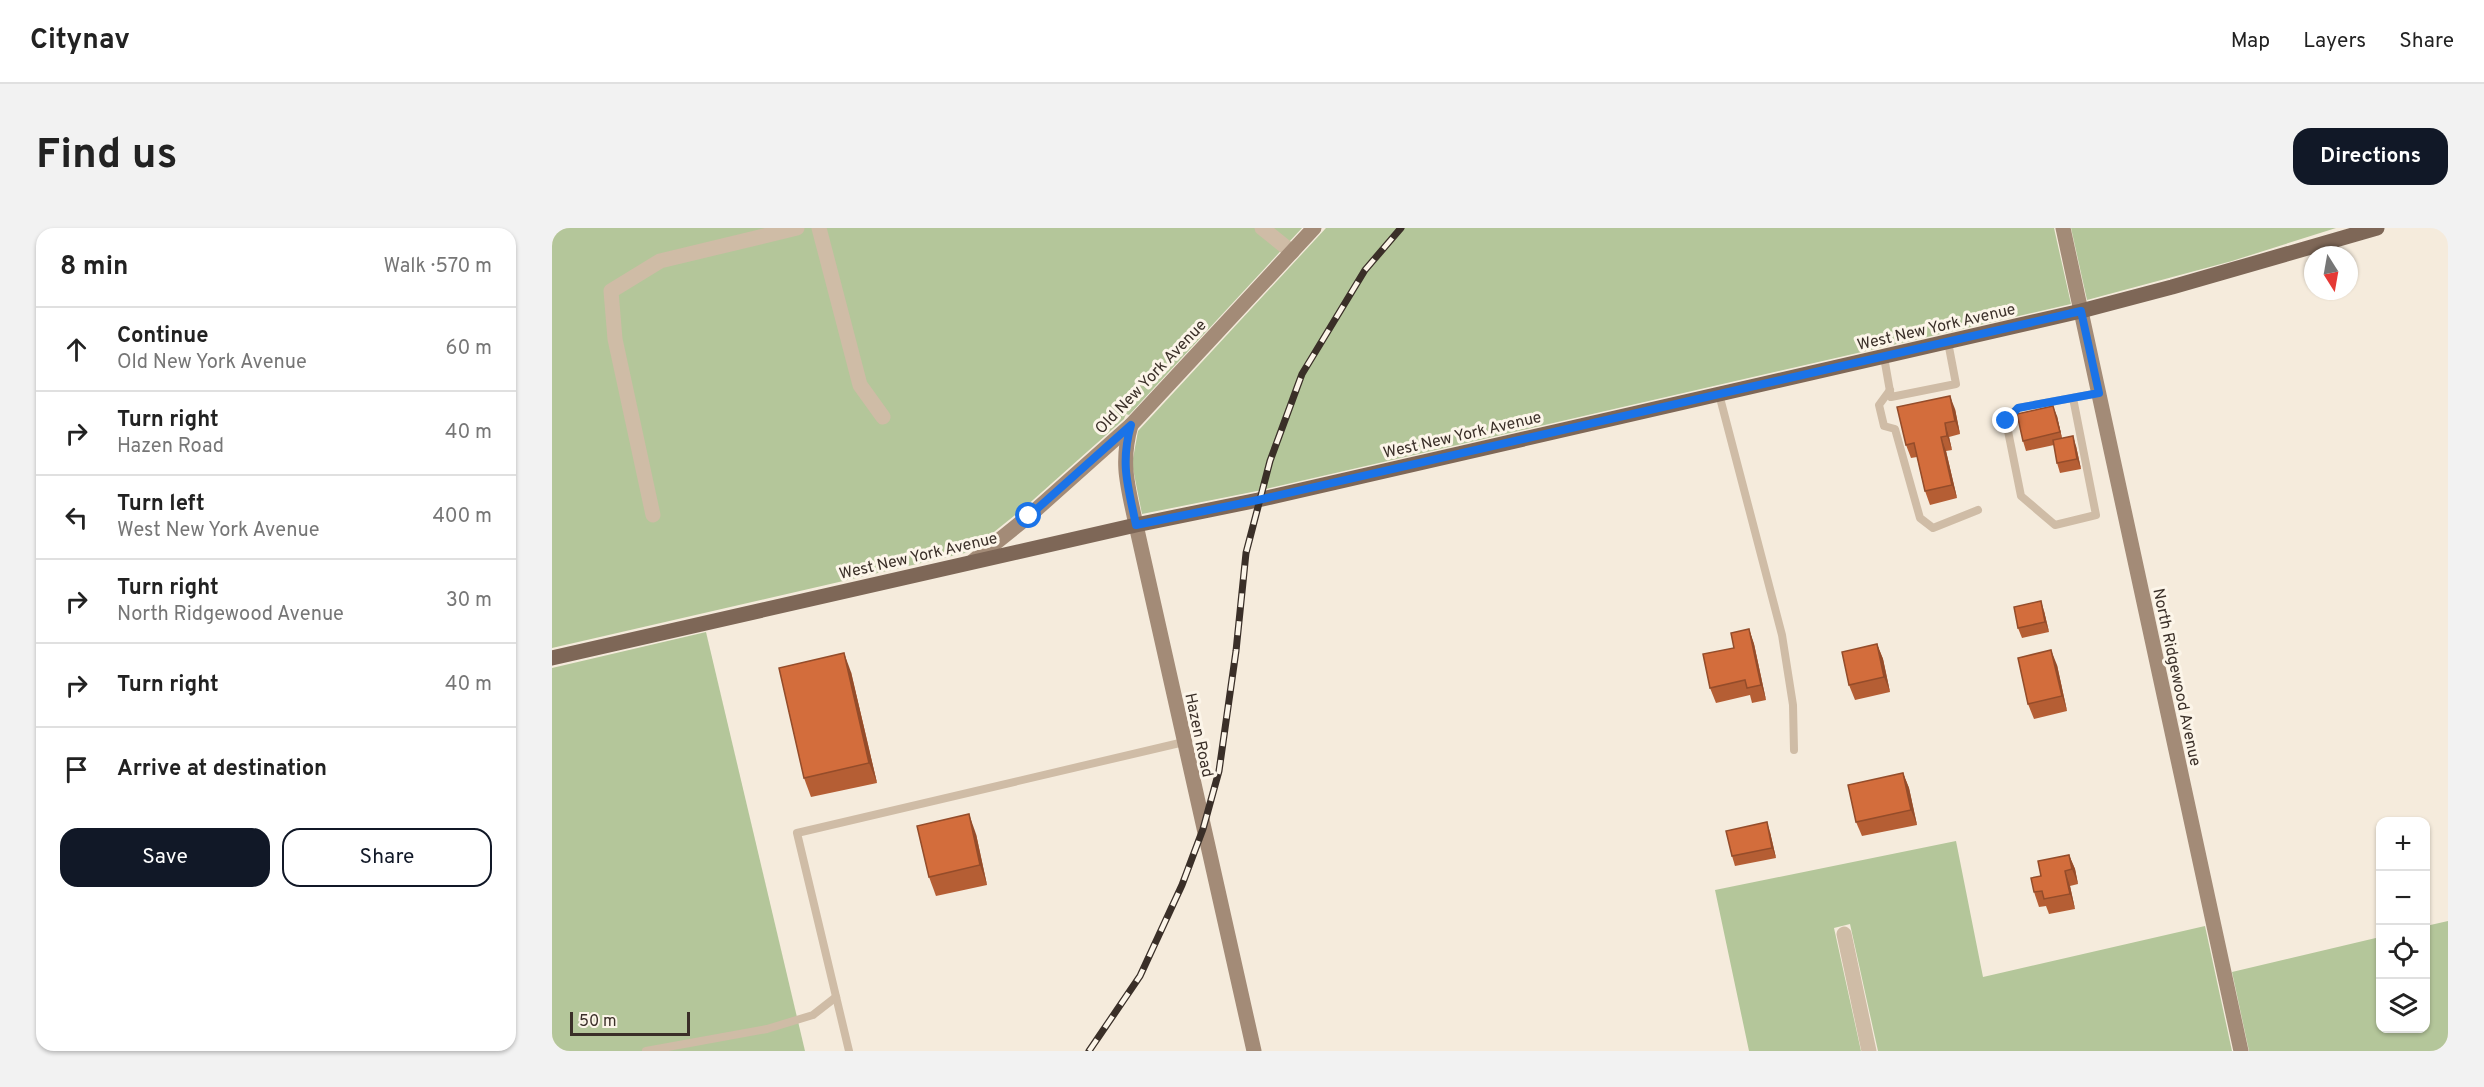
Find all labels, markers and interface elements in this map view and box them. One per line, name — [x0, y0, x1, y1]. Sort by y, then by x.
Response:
text: Citynav — [30, 23, 130, 59]
text: Map — [2231, 28, 2270, 55]
text: Layers — [2303, 28, 2366, 55]
text: Share — [2399, 28, 2454, 55]
button: Directions — [2293, 128, 2448, 185]
text: Find us — [36, 130, 177, 183]
north arrow — [2304, 246, 2358, 300]
text: 8 min — [60, 251, 128, 284]
text: Walk · 570 m — [383, 254, 492, 280]
street label: West New York Avenue — [1855, 300, 2018, 356]
street label: Old New York Avenue — [1092, 316, 1211, 439]
text: Continue — [117, 323, 208, 350]
icon: ahead — [60, 333, 93, 366]
text: 60 m — [446, 336, 492, 362]
text: Old New York Avenue — [117, 350, 307, 376]
text: Turn right — [117, 407, 219, 434]
route end — [1992, 407, 2018, 433]
street label: West New York Avenue — [1381, 408, 1544, 464]
icon: right — [60, 417, 93, 450]
text: 40 m — [445, 420, 492, 446]
text: Hazen Road — [117, 434, 224, 460]
text: Turn left — [117, 491, 205, 518]
icon: left — [60, 501, 93, 534]
route start — [1015, 502, 1041, 528]
text: 400 m — [432, 504, 492, 530]
text: West New York Avenue — [117, 518, 319, 544]
street label: West New York Avenue — [837, 529, 1000, 585]
text: Turn right — [117, 575, 219, 602]
icon: right — [60, 585, 93, 618]
street label: North Ridgewood Avenue — [2147, 587, 2205, 768]
text: 30 m — [446, 588, 492, 614]
text: North Ridgewood Avenue — [117, 602, 344, 628]
icon: right — [60, 669, 93, 702]
text: Turn right — [117, 672, 219, 699]
text: 40 m — [445, 672, 492, 698]
street label: Hazen Road — [1179, 691, 1217, 779]
icon: arrive — [60, 753, 93, 786]
text: Arrive at destination — [117, 756, 327, 783]
map controls — [2376, 817, 2430, 1033]
button: + — [2376, 817, 2430, 871]
button: Save — [60, 828, 270, 887]
button: Share — [282, 828, 492, 887]
button: − — [2376, 871, 2430, 925]
button: locate — [2376, 925, 2430, 979]
button: layers — [2376, 979, 2430, 1033]
scale bar — [570, 1009, 690, 1036]
text: 50 m — [579, 1012, 617, 1032]

